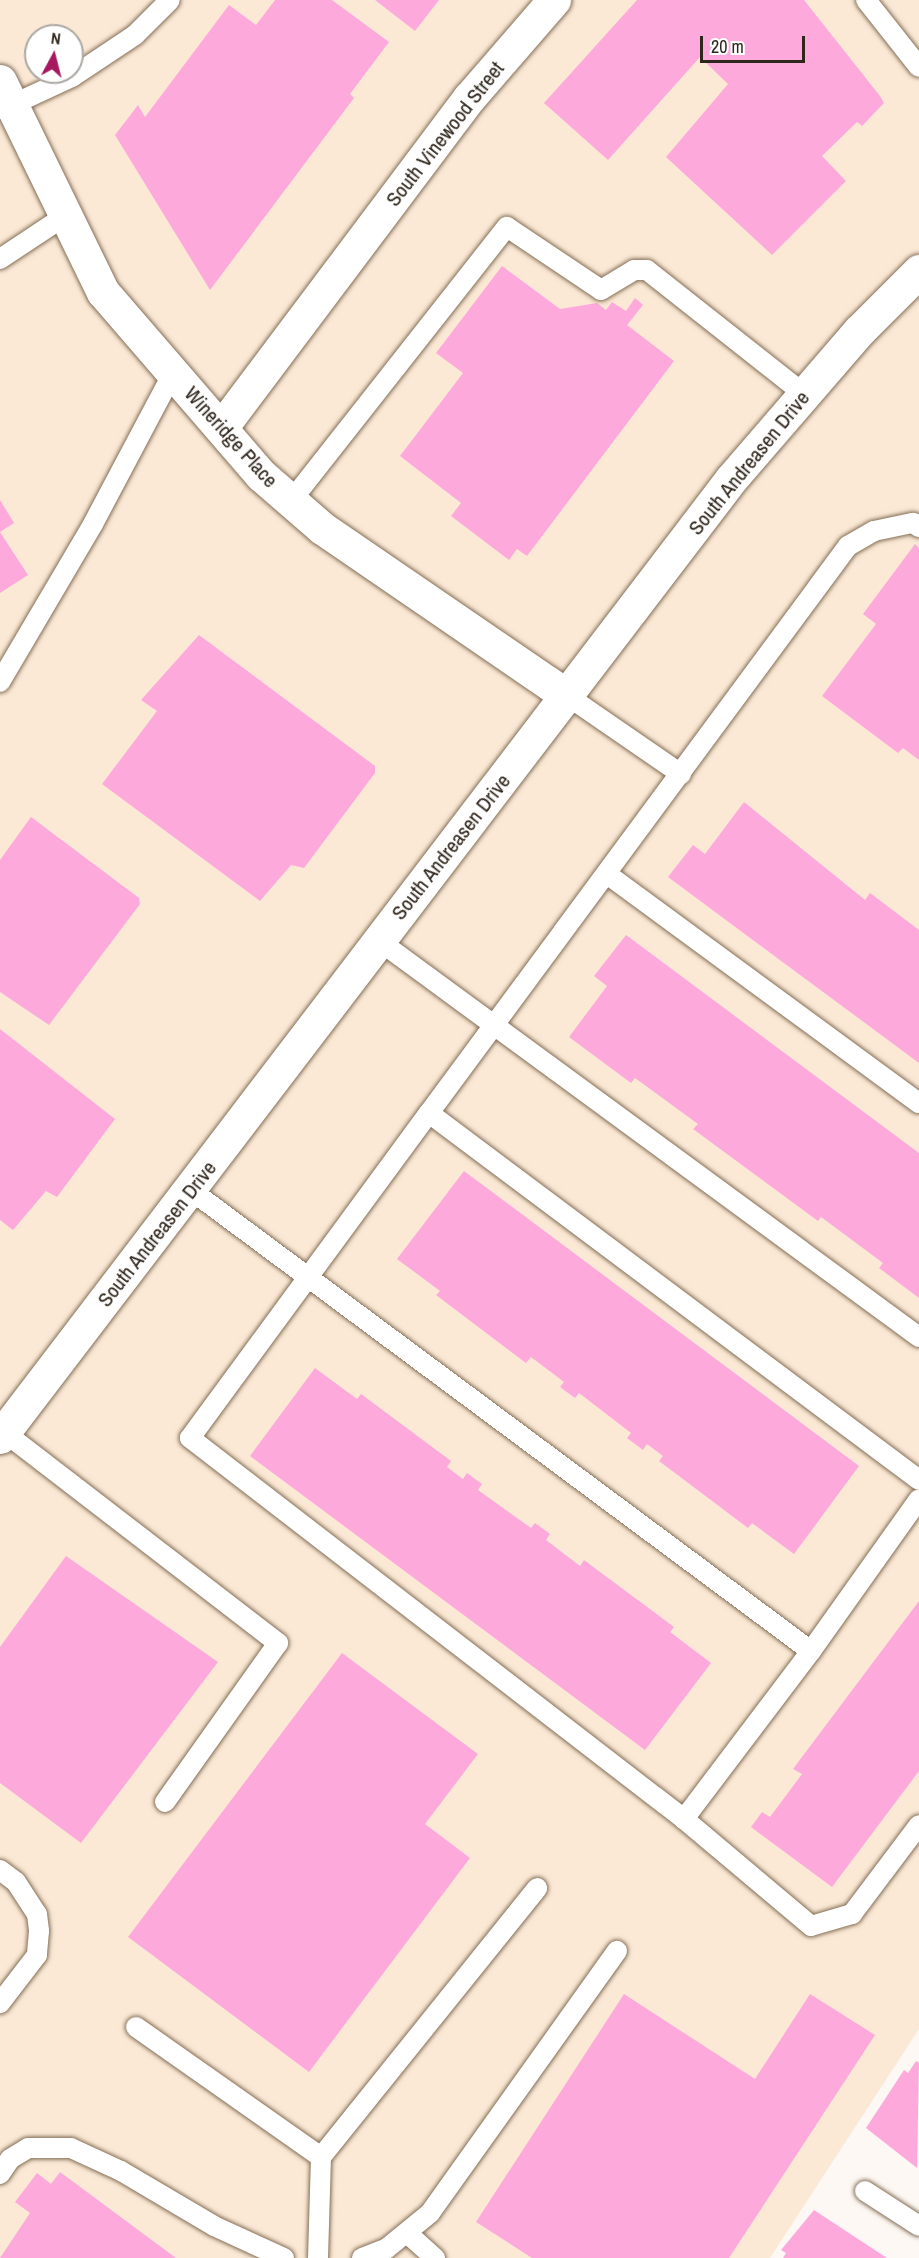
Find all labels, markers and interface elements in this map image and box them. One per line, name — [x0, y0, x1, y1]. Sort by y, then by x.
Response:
north arrow — [24, 24, 84, 84]
scale bar — [703, 24, 808, 62]
text: N — [50, 27, 62, 50]
text: 20 m — [711, 34, 744, 59]
street label: South Vinewood Street — [381, 57, 509, 211]
street label: Wineridge Place — [179, 381, 283, 493]
street label: South Andreasen Drive — [683, 386, 815, 540]
street label: South Andreasen Drive — [386, 769, 516, 925]
street label: South Andreasen Drive — [92, 1156, 222, 1312]

